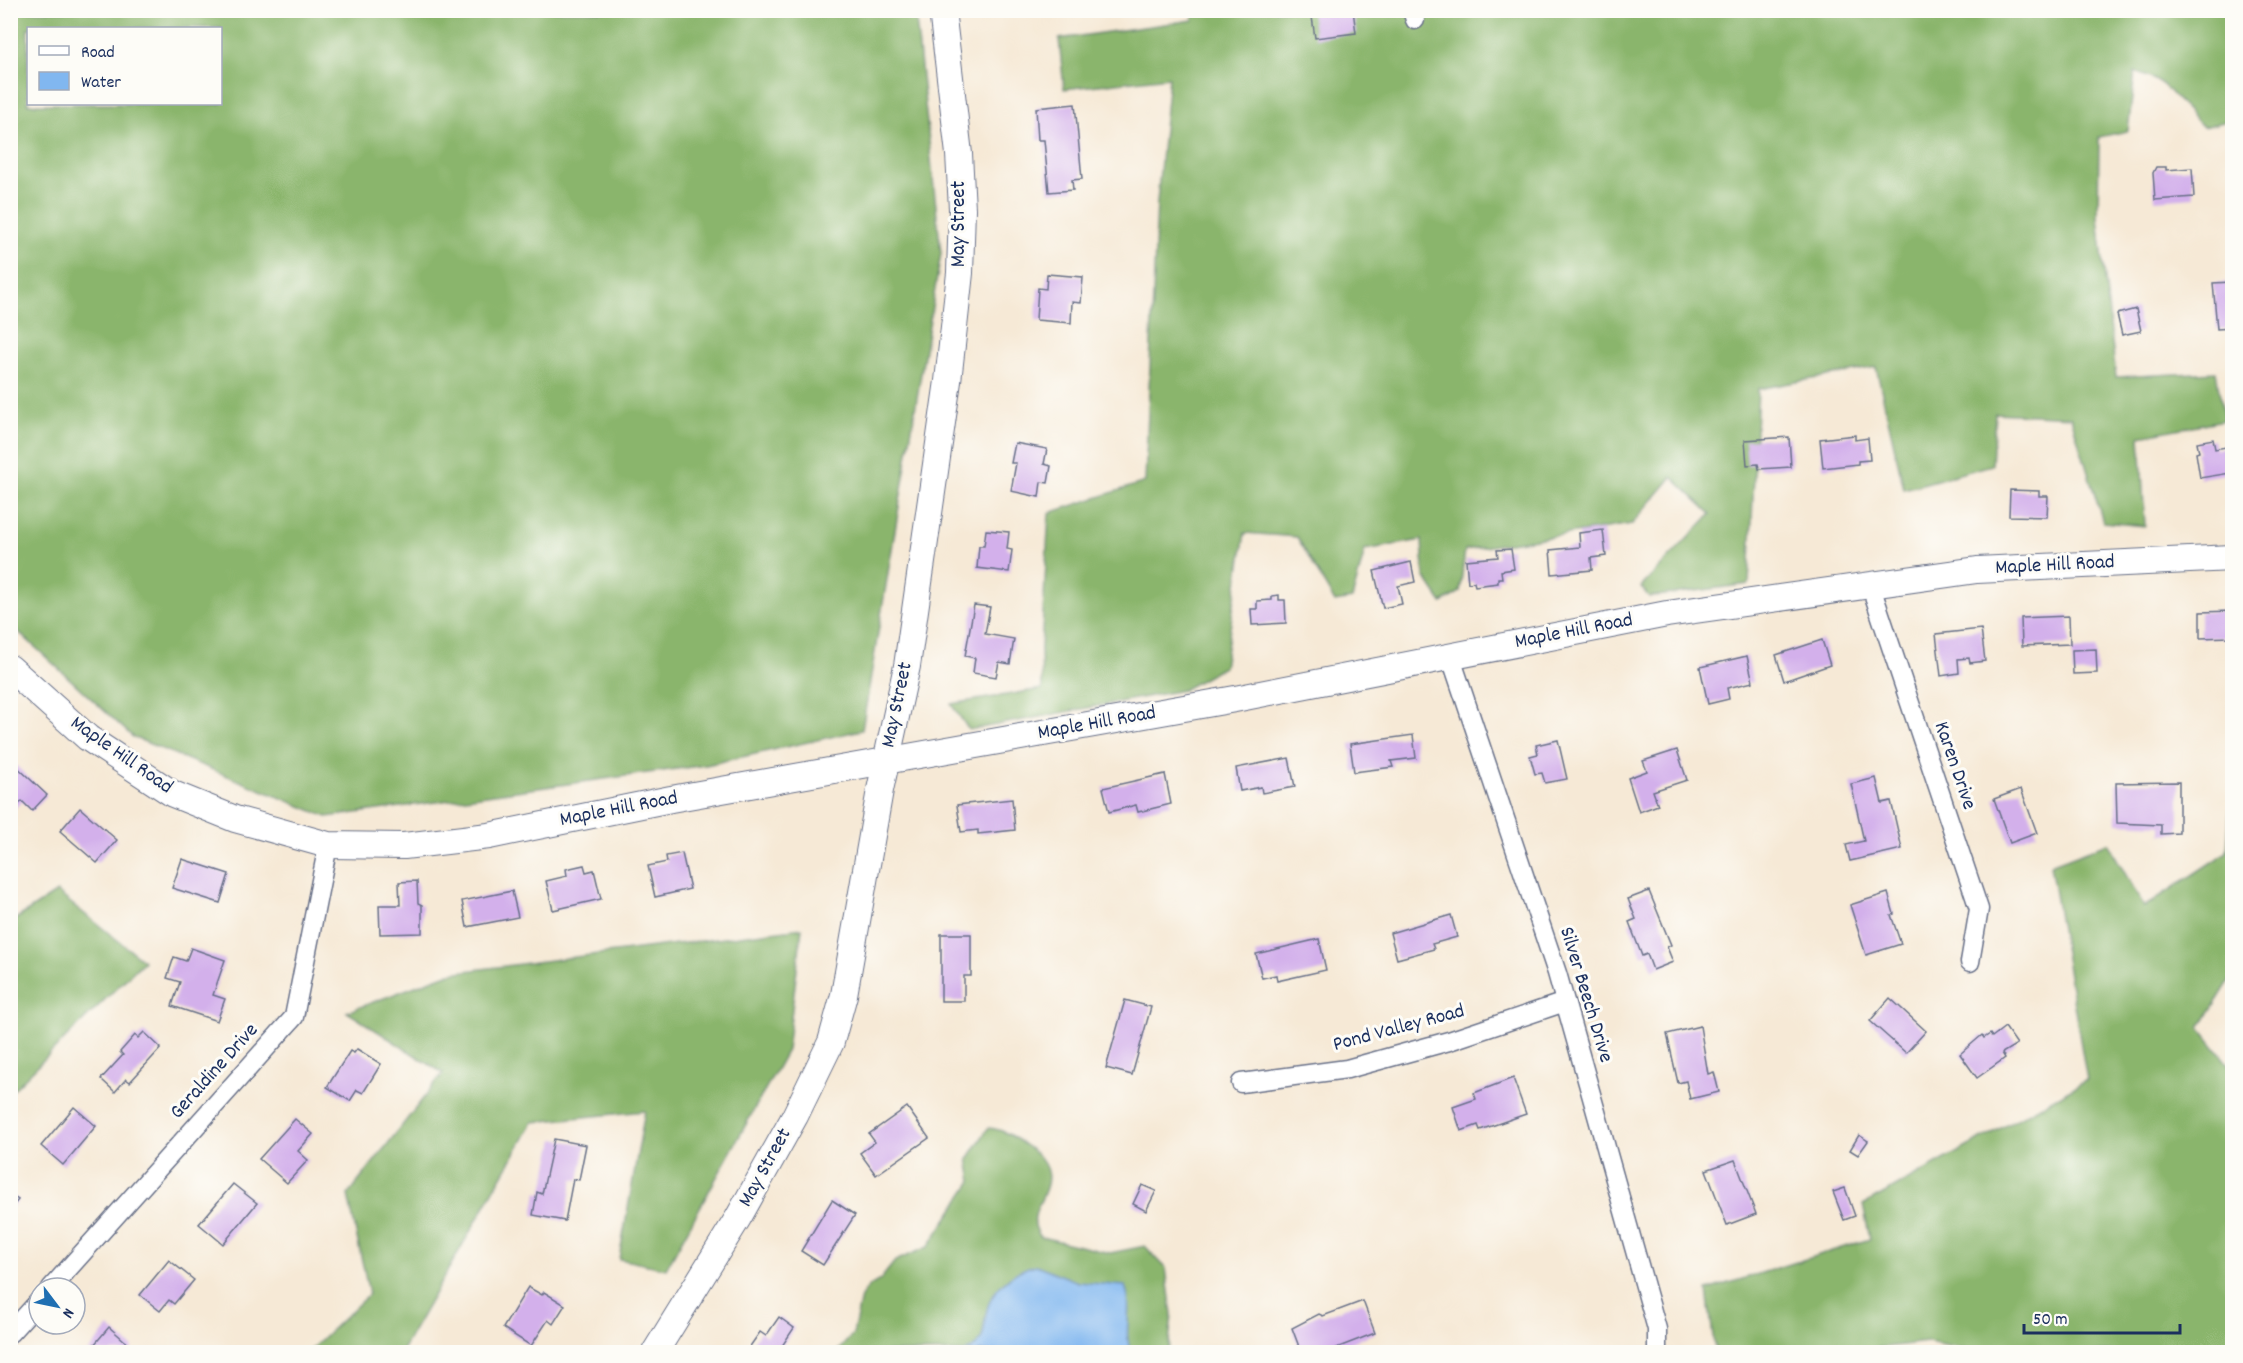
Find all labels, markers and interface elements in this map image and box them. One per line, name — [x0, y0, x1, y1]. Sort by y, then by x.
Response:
legend — [27, 27, 222, 105]
text: Road — [81, 41, 115, 66]
text: Water — [81, 71, 121, 96]
street label: May Street — [945, 181, 975, 267]
street label: Maple Hill Road — [1995, 548, 2115, 584]
street label: Maple Hill Road — [1512, 606, 1636, 658]
street label: May Street — [874, 659, 922, 750]
street label: Maple Hill Road — [1036, 699, 1158, 749]
street label: Maple Hill Road — [63, 709, 179, 803]
street label: Karen Drive — [1925, 718, 1983, 814]
street label: Maple Hill Road — [557, 784, 681, 836]
street label: Silver Beech Drive — [1550, 923, 1620, 1067]
street label: Pond Valley Road — [1330, 997, 1468, 1061]
street label: Geraldine Drive — [164, 1017, 266, 1127]
street label: May Street — [732, 1123, 800, 1213]
north arrow — [27, 1276, 87, 1336]
scale bar — [2024, 1297, 2180, 1335]
text: N — [56, 1303, 79, 1322]
text: 50 m — [2033, 1308, 2068, 1333]

